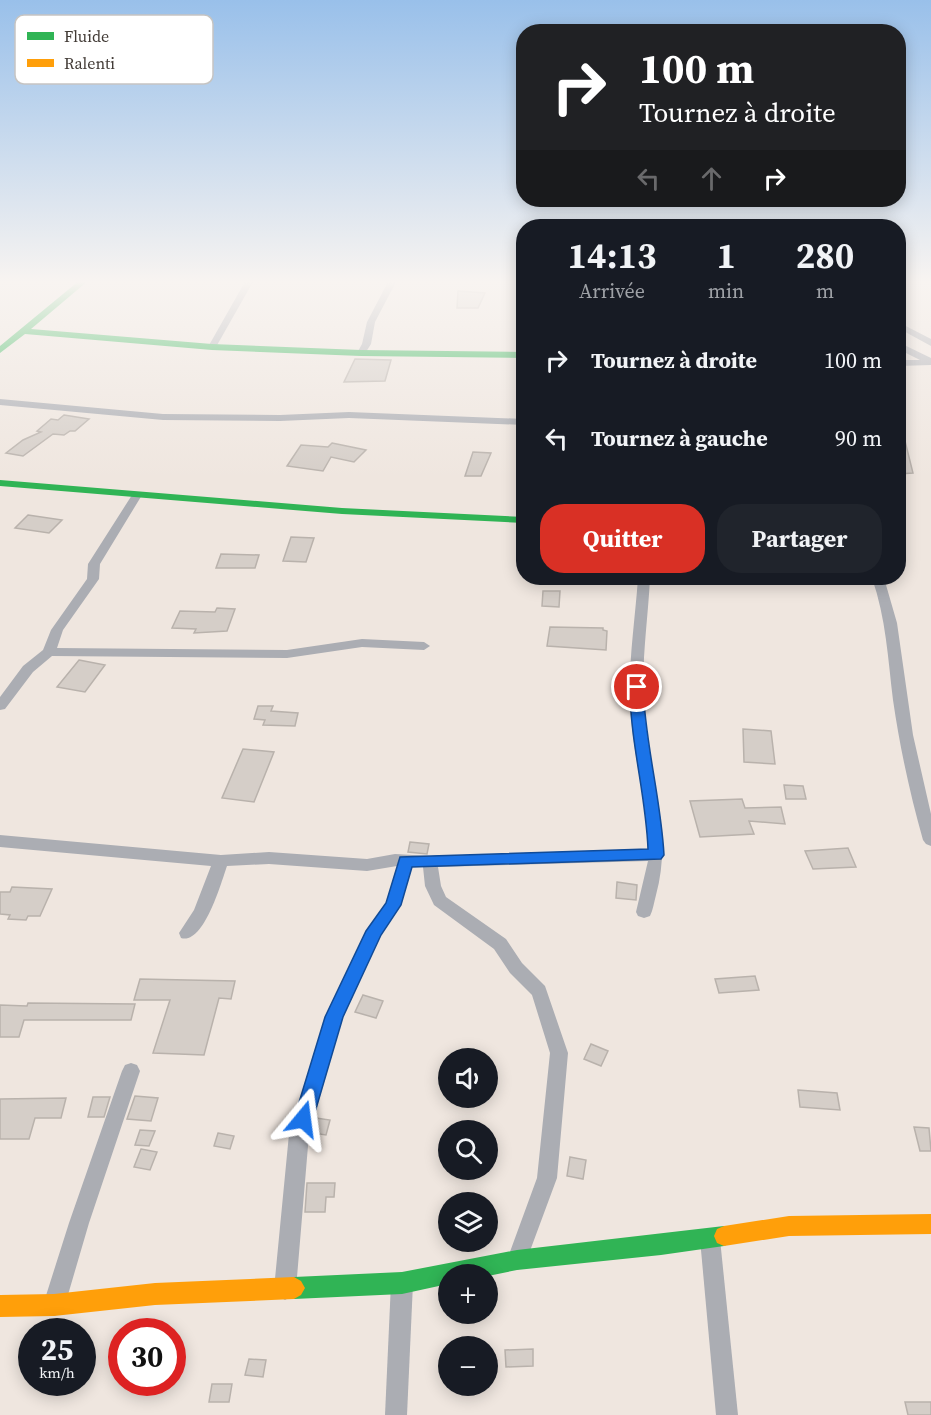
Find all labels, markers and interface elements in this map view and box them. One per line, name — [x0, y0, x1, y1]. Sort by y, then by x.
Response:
legend — [15, 15, 213, 84]
text: Fluide — [64, 25, 109, 47]
text: 100 m — [639, 39, 754, 97]
icon: right — [540, 48, 618, 126]
text: Ralenti — [64, 52, 115, 74]
text: Tournez à droite — [639, 94, 836, 131]
icon: left — [632, 162, 665, 195]
icon: ahead — [695, 162, 728, 195]
icon: right — [758, 162, 791, 195]
text: 14:13 — [568, 231, 656, 280]
text: 1 — [716, 231, 736, 280]
text: 280 — [796, 231, 854, 280]
text: Arrivée — [579, 277, 645, 305]
text: min — [708, 277, 744, 305]
text: m — [816, 277, 834, 305]
icon: right — [540, 344, 573, 377]
text: Tournez à droite — [591, 345, 757, 375]
text: 100 m — [824, 345, 882, 375]
icon: left — [540, 422, 573, 455]
text: Tournez à gauche — [591, 423, 768, 453]
text: 90 m — [835, 423, 882, 453]
button: Quitter — [540, 504, 705, 573]
button: Partager — [717, 504, 882, 573]
pin — [611, 661, 662, 712]
icon: arrive — [620, 670, 653, 703]
map controls — [438, 1048, 498, 1396]
button: sound — [438, 1048, 498, 1108]
position arrow — [271, 1087, 335, 1151]
button: search — [438, 1120, 498, 1180]
button: layers — [438, 1192, 498, 1252]
button: + — [438, 1264, 498, 1324]
speed limit sign: 30 — [108, 1318, 186, 1396]
text: 25 — [41, 1329, 73, 1370]
button: − — [438, 1336, 498, 1396]
text: km/h — [39, 1362, 75, 1383]

